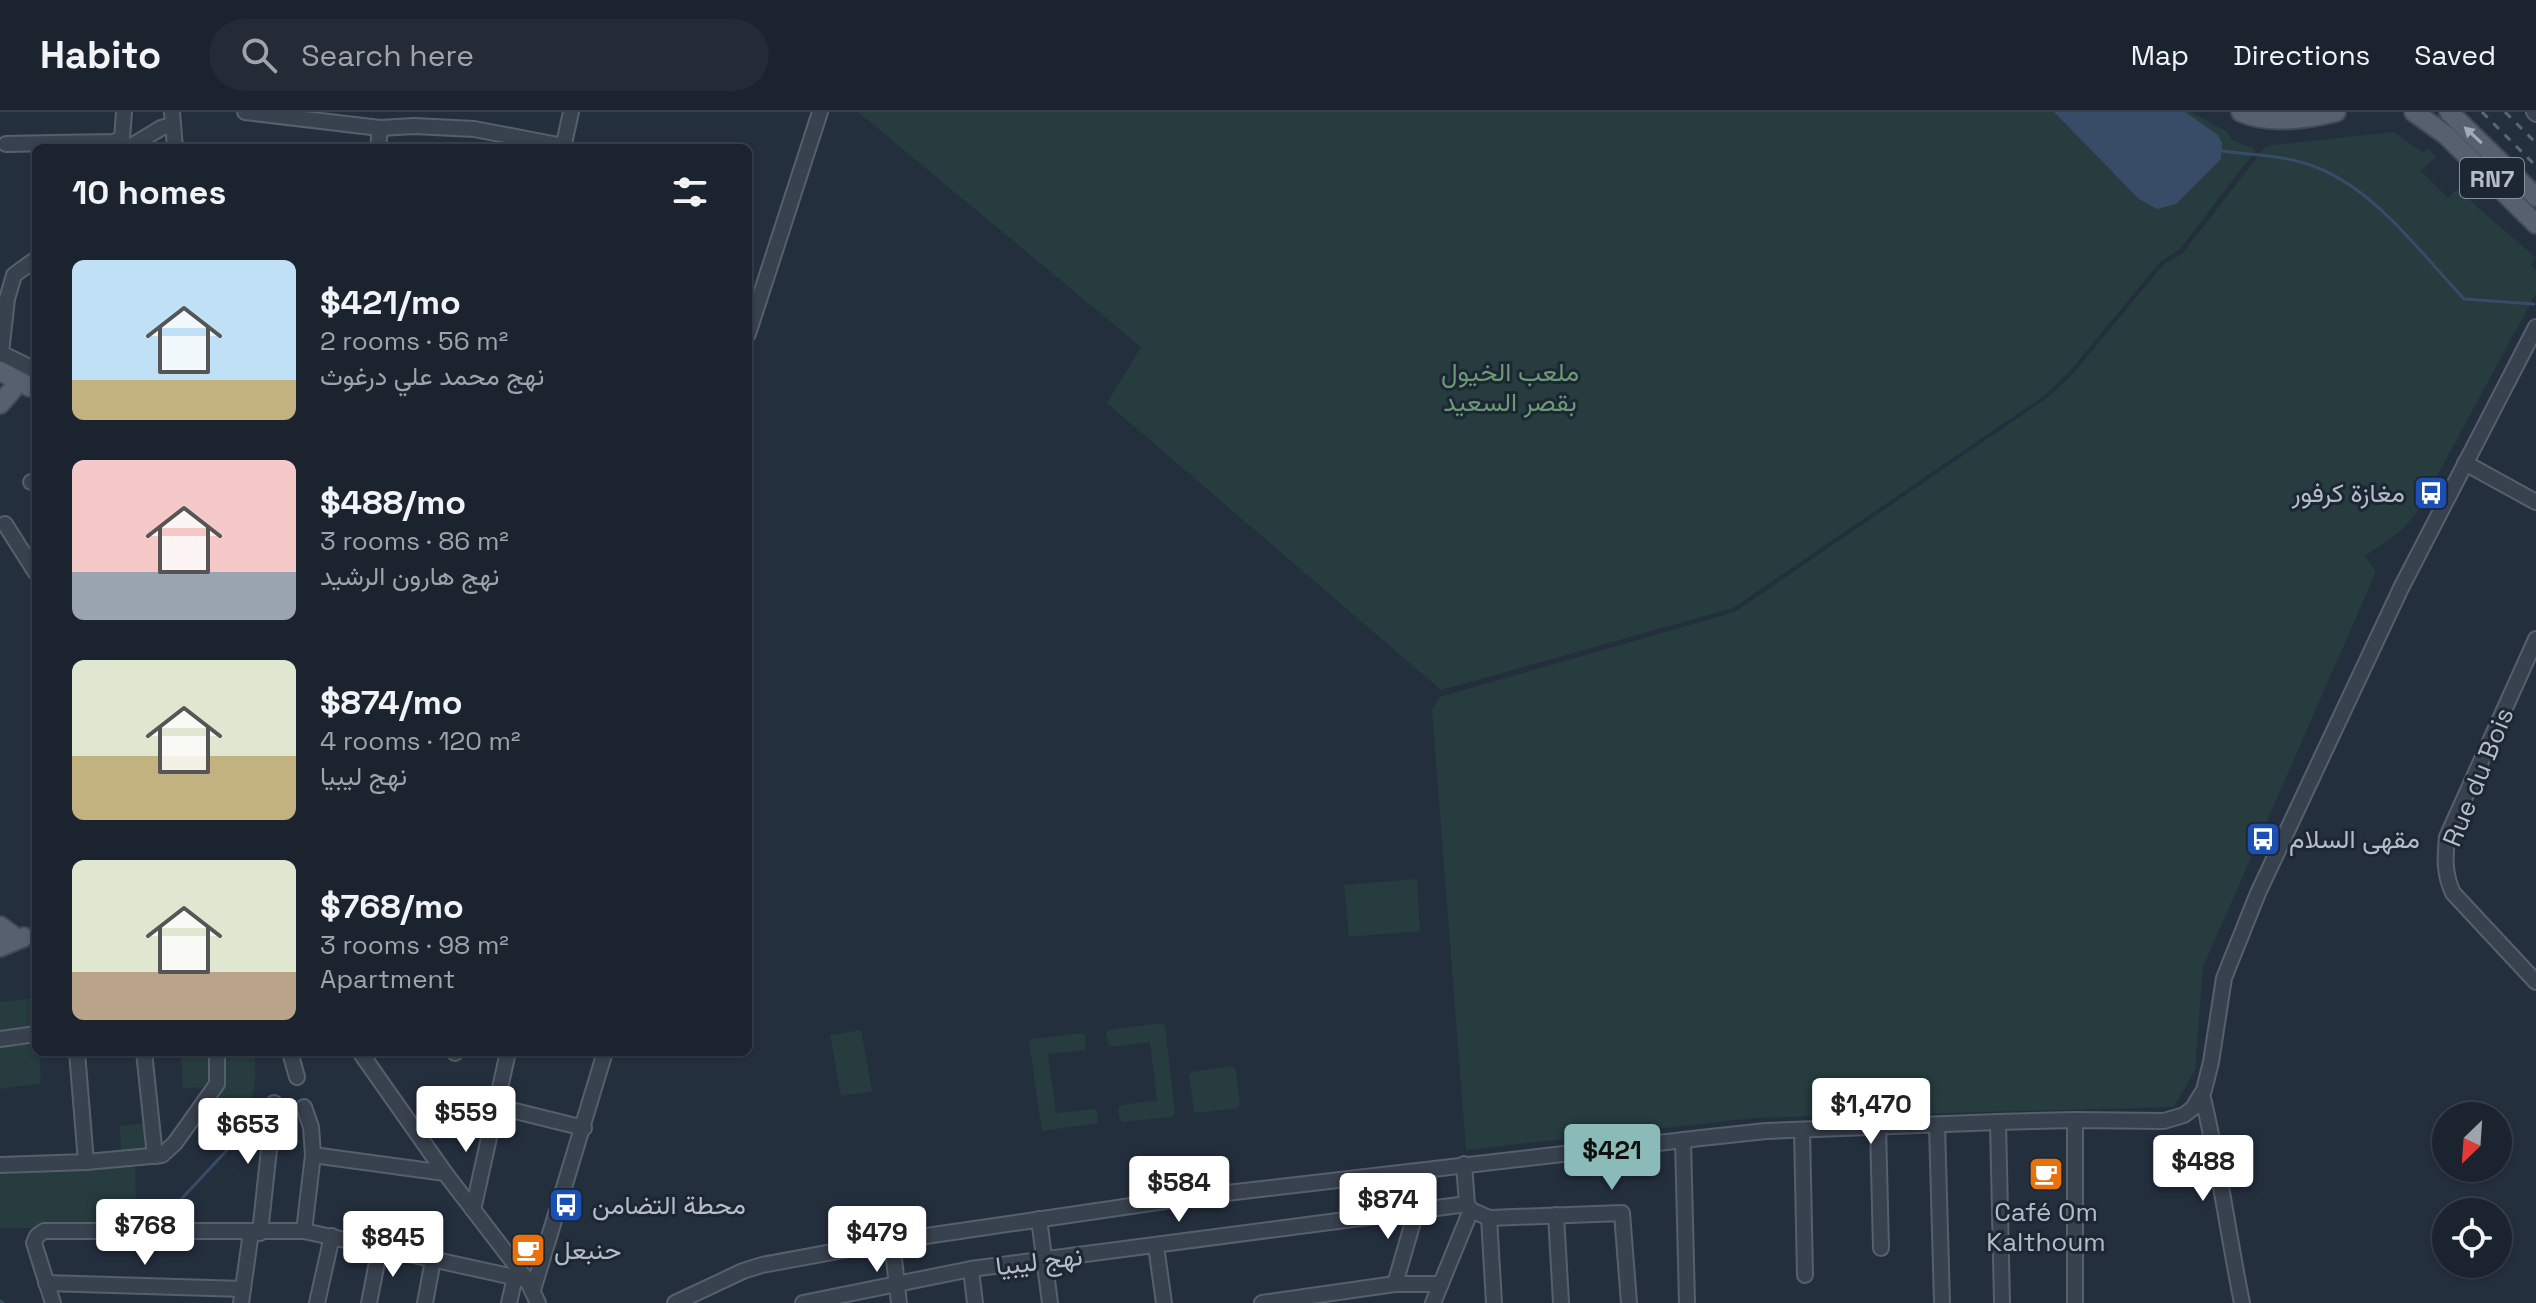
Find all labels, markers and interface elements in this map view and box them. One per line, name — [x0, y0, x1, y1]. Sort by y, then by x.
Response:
search box — [209, 19, 769, 91]
text: Habito — [40, 31, 161, 79]
icon: search — [237, 33, 281, 77]
text: Search here — [301, 36, 474, 75]
text: Map — [2131, 37, 2189, 73]
text: Directions — [2233, 37, 2370, 73]
text: Saved — [2414, 37, 2496, 73]
one-way arrow — [2464, 126, 2483, 144]
road number: RN7 — [2460, 158, 2524, 198]
icon: filters — [668, 170, 712, 214]
text: 10 homes — [72, 171, 226, 214]
text: $421/mo — [320, 281, 461, 324]
icon: home — [136, 292, 232, 388]
text: 2 rooms · 56 m² — [320, 324, 508, 358]
park label: ملعب الخيول بقصر السعيد — [1441, 355, 1579, 419]
text: نهج محمد علي درغوث — [320, 359, 544, 393]
bus stop icon: مغازة كرفور — [2412, 474, 2450, 512]
place label: مغازة كرفور — [2291, 476, 2405, 510]
text: $488/mo — [320, 481, 466, 524]
icon: home — [136, 492, 232, 588]
text: 3 rooms · 86 m² — [320, 524, 509, 558]
text: نهج هارون الرشيد — [320, 559, 499, 593]
text: $874/mo — [320, 681, 463, 724]
icon: home — [136, 692, 232, 788]
street label: Rue du Bois — [2435, 702, 2521, 852]
text: 4 rooms · 120 m² — [320, 724, 520, 758]
text: نهج ليبيا — [320, 759, 407, 793]
bus stop icon: مقهى السلام — [2244, 820, 2282, 858]
place label: مقهى السلام — [2289, 822, 2420, 856]
text: $768/mo — [320, 885, 464, 928]
icon: home — [136, 892, 232, 988]
text: 3 rooms · 98 m² — [320, 928, 509, 962]
text: Apartment — [320, 962, 455, 996]
pin: $1,470 — [1806, 1078, 1936, 1146]
pin: $559 — [419, 1086, 513, 1154]
text: $1,470 — [1830, 1087, 1912, 1121]
text: $559 — [434, 1095, 498, 1129]
pin: $653 — [201, 1098, 295, 1166]
north arrow — [2432, 1102, 2512, 1182]
map controls — [2432, 1102, 2512, 1278]
text: $653 — [216, 1107, 280, 1141]
pin: $421 — [1565, 1124, 1659, 1192]
text: $421 — [1582, 1133, 1642, 1167]
pin: $488 — [2156, 1135, 2250, 1203]
text: $488 — [2171, 1144, 2235, 1178]
cafe icon: Café Om Kalthoum — [2027, 1155, 2065, 1193]
pin: $584 — [1132, 1156, 1226, 1224]
text: $584 — [1147, 1165, 1211, 1199]
pin: $874 — [1341, 1173, 1435, 1241]
text: $874 — [1358, 1182, 1418, 1216]
bus stop icon: محطة التضامن — [547, 1186, 585, 1224]
place label: محطة التضامن — [592, 1188, 746, 1222]
place label: Café Om Kalthoum — [1986, 1195, 2106, 1259]
button: locate — [2432, 1198, 2512, 1278]
pin: $768 — [98, 1199, 192, 1267]
pin: $479 — [830, 1206, 924, 1274]
text: $768 — [114, 1208, 176, 1242]
pin: $845 — [346, 1211, 440, 1279]
text: $479 — [846, 1215, 908, 1249]
text: $845 — [361, 1220, 425, 1254]
cafe icon: حنبعل — [509, 1231, 547, 1269]
place label: حنبعل — [554, 1233, 622, 1267]
street label: نهج ليبيا — [994, 1239, 1084, 1284]

